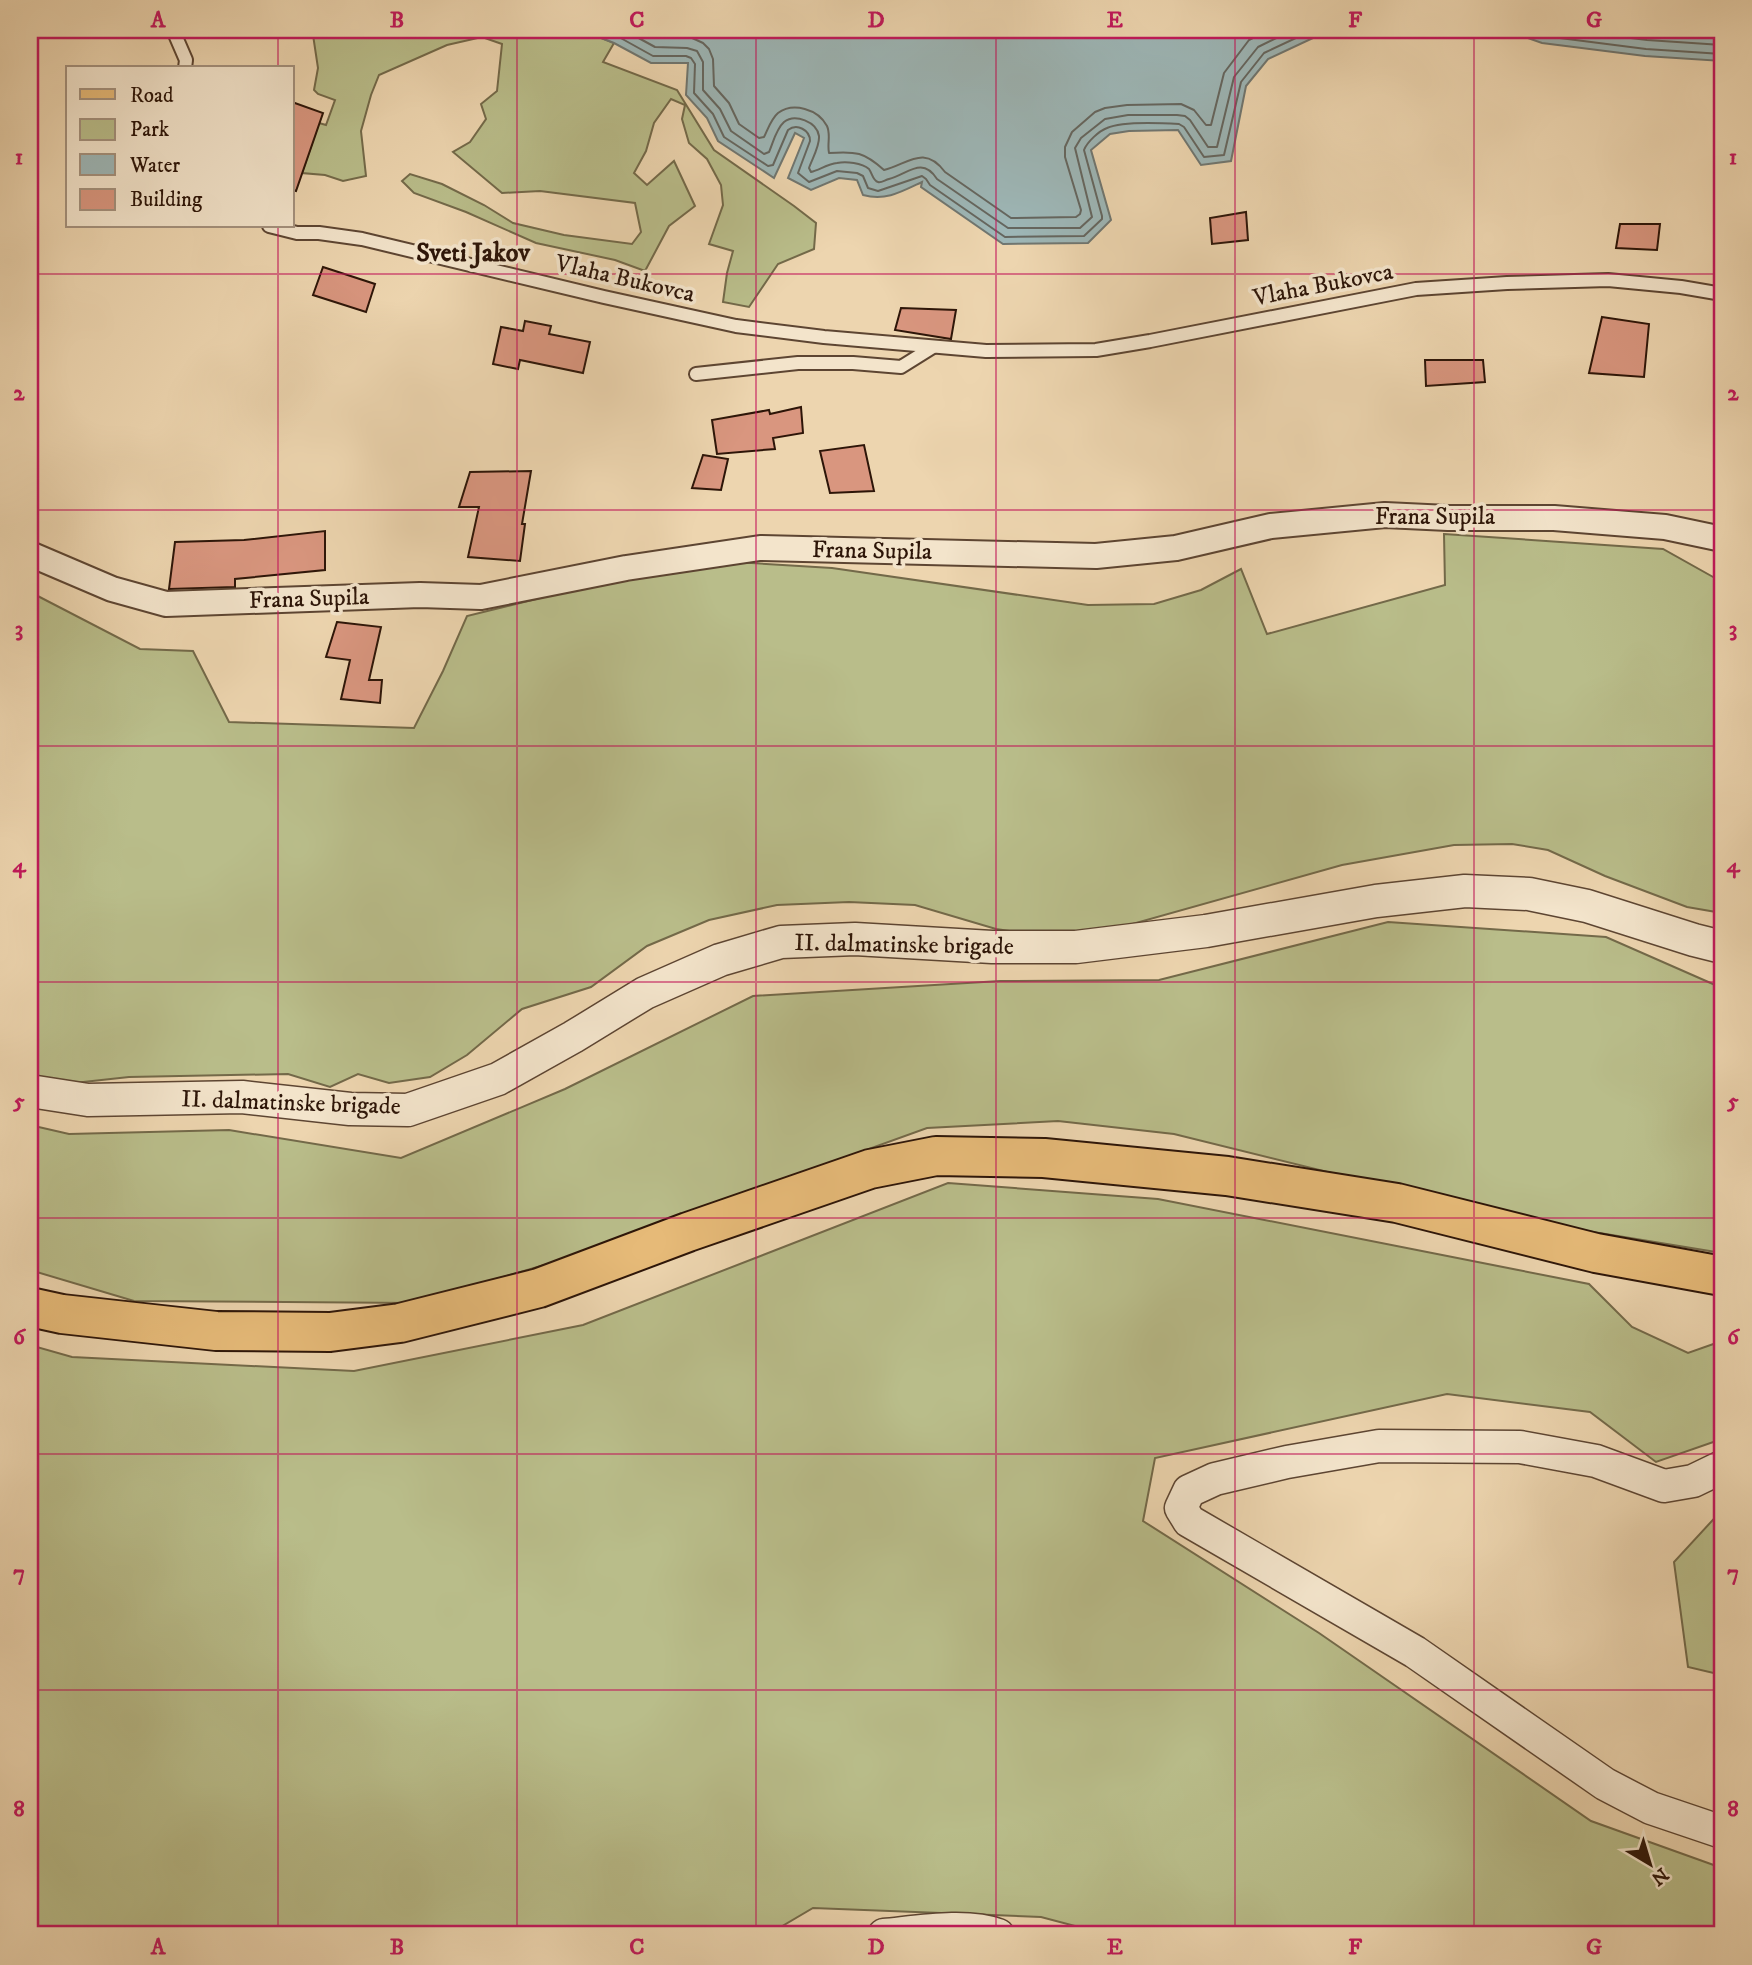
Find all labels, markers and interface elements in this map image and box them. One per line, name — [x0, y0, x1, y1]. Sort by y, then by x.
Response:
text: A — [150, 6, 167, 35]
text: B — [390, 6, 404, 35]
text: C — [629, 6, 645, 35]
text: D — [867, 6, 885, 35]
text: E — [1107, 6, 1123, 35]
text: F — [1348, 6, 1363, 35]
text: G — [1586, 6, 1602, 35]
legend — [66, 66, 294, 228]
text: Road — [130, 83, 174, 109]
text: Park — [130, 117, 170, 143]
text: 1 — [15, 143, 23, 172]
text: 1 — [1729, 143, 1737, 172]
text: Water — [129, 153, 180, 179]
text: Building — [130, 187, 203, 213]
district label: Sveti Jakov — [416, 237, 530, 270]
street label: Vlaha Bukovca — [551, 248, 698, 310]
street label: Vlaha Bukovca — [1249, 257, 1396, 313]
text: 2 — [13, 379, 25, 408]
text: 2 — [1727, 379, 1739, 408]
street label: Frana Supila — [1375, 502, 1496, 532]
street label: Frana Supila — [812, 535, 933, 567]
street label: Frana Supila — [248, 582, 370, 616]
text: 3 — [15, 615, 23, 644]
text: 3 — [1729, 615, 1737, 644]
text: 4 — [12, 851, 27, 880]
text: 4 — [1726, 851, 1741, 880]
street label: II. dalmatinske brigade — [794, 928, 1014, 962]
street label: II. dalmatinske brigade — [181, 1084, 401, 1122]
text: 5 — [12, 1087, 25, 1116]
text: 5 — [1726, 1087, 1739, 1116]
text: 6 — [13, 1323, 27, 1352]
text: 6 — [1727, 1323, 1741, 1352]
text: 7 — [13, 1559, 25, 1588]
text: 7 — [1727, 1559, 1739, 1588]
text: 8 — [13, 1795, 25, 1824]
text: 8 — [1727, 1795, 1739, 1824]
north arrow — [1616, 1828, 1686, 1898]
text: N — [1646, 1862, 1673, 1890]
text: A — [150, 1933, 167, 1962]
text: B — [390, 1933, 404, 1962]
text: C — [629, 1933, 645, 1962]
text: D — [867, 1933, 885, 1962]
text: E — [1107, 1933, 1123, 1962]
text: F — [1348, 1933, 1363, 1962]
text: G — [1586, 1933, 1602, 1962]

